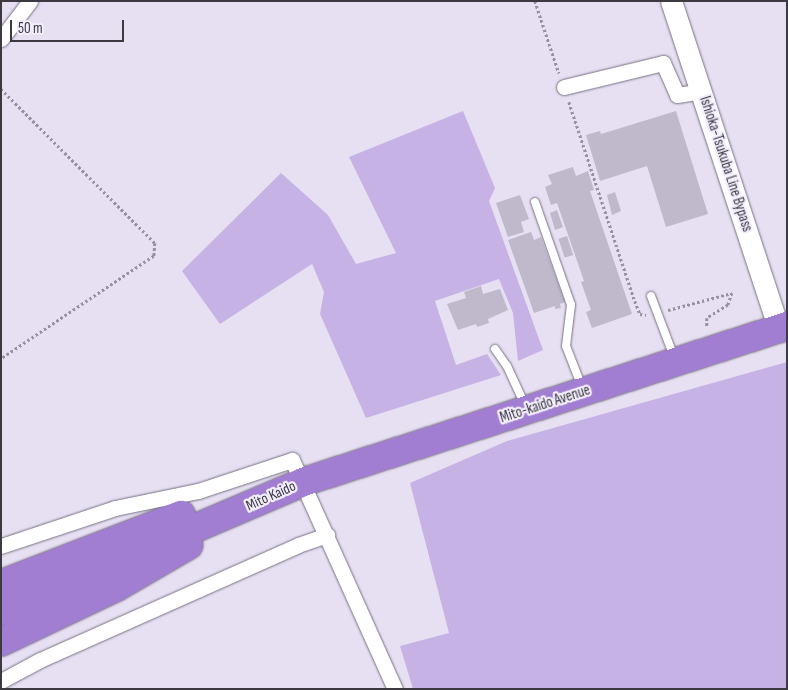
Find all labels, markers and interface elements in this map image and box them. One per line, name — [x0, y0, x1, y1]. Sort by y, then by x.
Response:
scale bar — [12, 10, 126, 42]
text: 50 m — [18, 19, 43, 38]
street label: Ishioka-Tsukuba Line Bypass — [696, 94, 756, 234]
street label: Mito-kaido Avenue — [498, 381, 592, 427]
street label: Mito Kaido — [243, 477, 299, 515]

